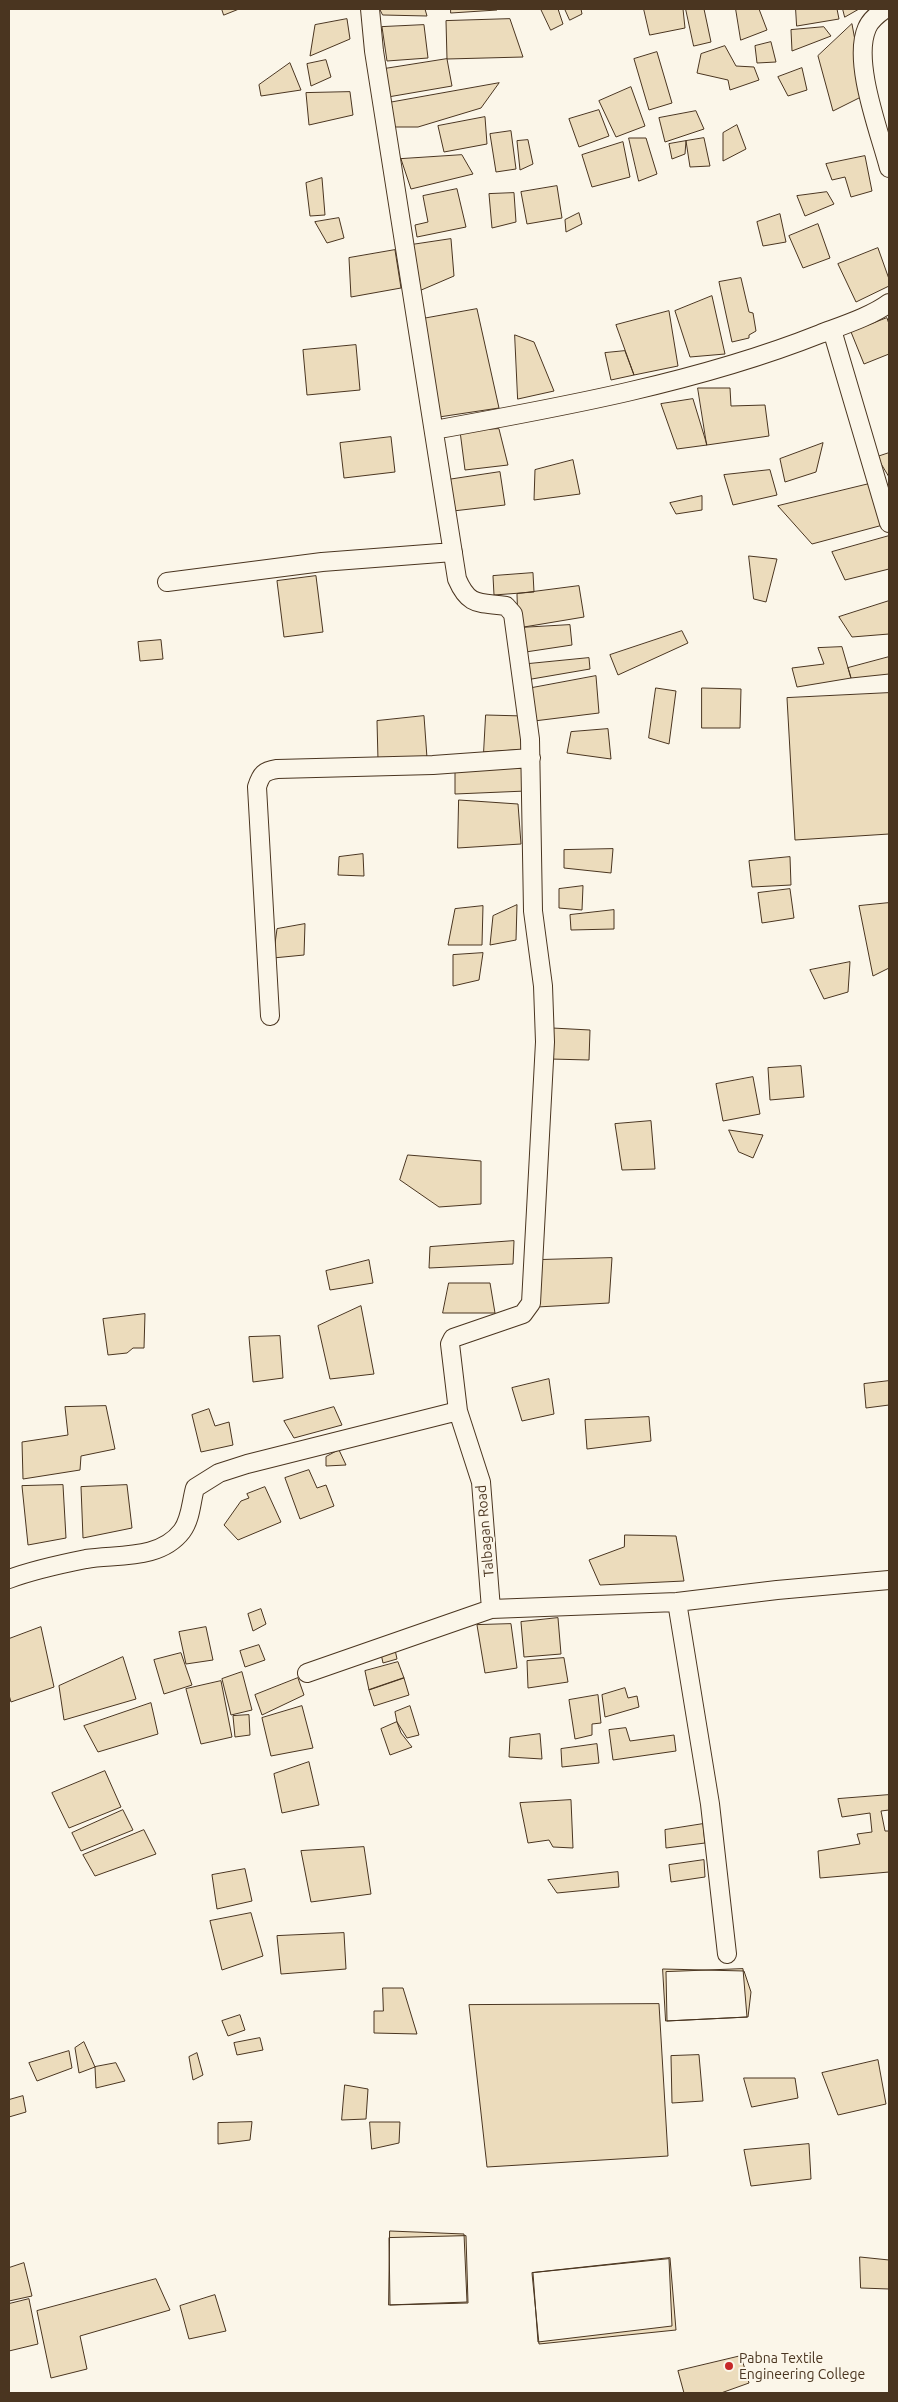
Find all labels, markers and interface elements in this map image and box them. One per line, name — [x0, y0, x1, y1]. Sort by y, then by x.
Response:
street label: Talbagan Road — [473, 1484, 497, 1578]
place label: Pabna Textile Engineering College — [739, 2350, 865, 2382]
marker: Pabna Textile Engineering College — [723, 2360, 735, 2372]

